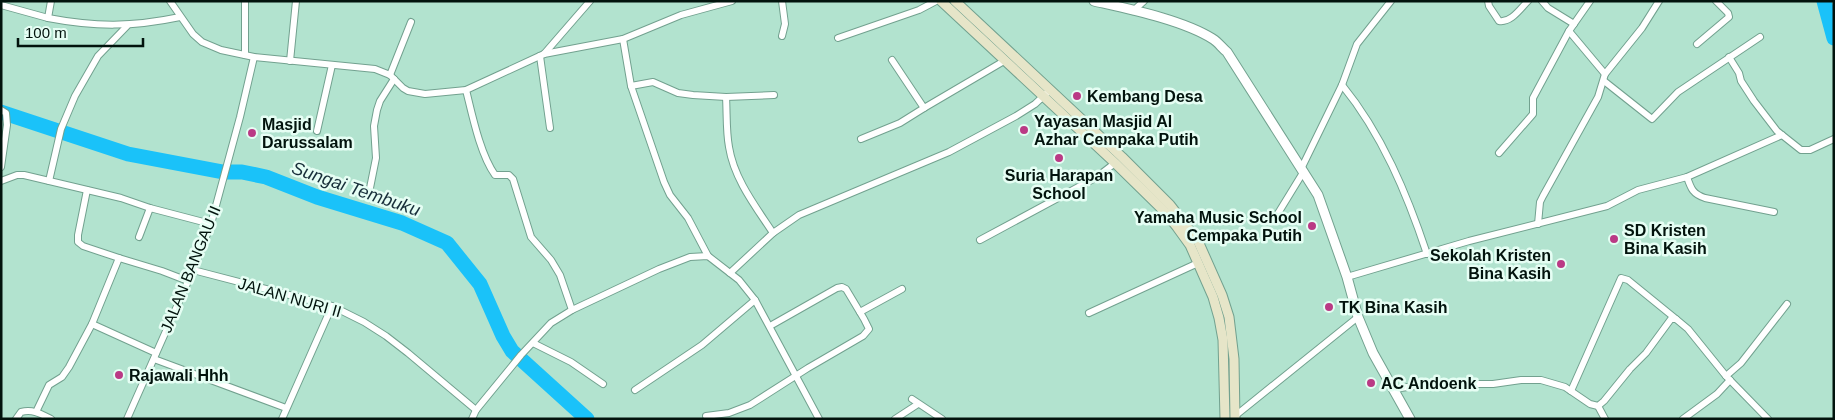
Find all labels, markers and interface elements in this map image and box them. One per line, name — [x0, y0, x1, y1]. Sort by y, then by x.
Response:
scale bar — [18, 15, 142, 47]
text: 100 m — [25, 24, 67, 41]
place label: Kembang Desa — [1087, 88, 1203, 105]
marker: Kembang Desa — [1071, 90, 1083, 102]
place label: Yayasan Masjid Al Azhar Cempaka Putih — [1034, 113, 1198, 148]
place label: Masjid Darussalam — [262, 116, 353, 151]
marker: Yayasan Masjid Al Azhar Cempaka Putih — [1018, 124, 1030, 136]
marker: Masjid Darussalam — [246, 127, 258, 139]
marker: Suria Harapan School — [1053, 152, 1065, 164]
water label: Sungai Tembuku — [289, 158, 423, 220]
place label: Suria Harapan School — [1005, 167, 1113, 202]
street label: JALAN BANGAU II — [157, 203, 224, 335]
place label: Yamaha Music School Cempaka Putih — [1134, 209, 1302, 244]
marker: Yamaha Music School Cempaka Putih — [1306, 220, 1318, 232]
place label: SD Kristen Bina Kasih — [1624, 222, 1707, 257]
marker: SD Kristen Bina Kasih — [1608, 233, 1620, 245]
place label: Sekolah Kristen Bina Kasih — [1430, 247, 1551, 282]
marker: Sekolah Kristen Bina Kasih — [1555, 258, 1567, 270]
street label: JALAN NURI II — [236, 275, 343, 320]
place label: TK Bina Kasih — [1339, 299, 1447, 316]
marker: TK Bina Kasih — [1323, 301, 1335, 313]
place label: Rajawali Hhh — [129, 367, 229, 384]
marker: Rajawali Hhh — [113, 369, 125, 381]
place label: AC Andoenk — [1381, 375, 1477, 392]
marker: AC Andoenk — [1365, 377, 1377, 389]

